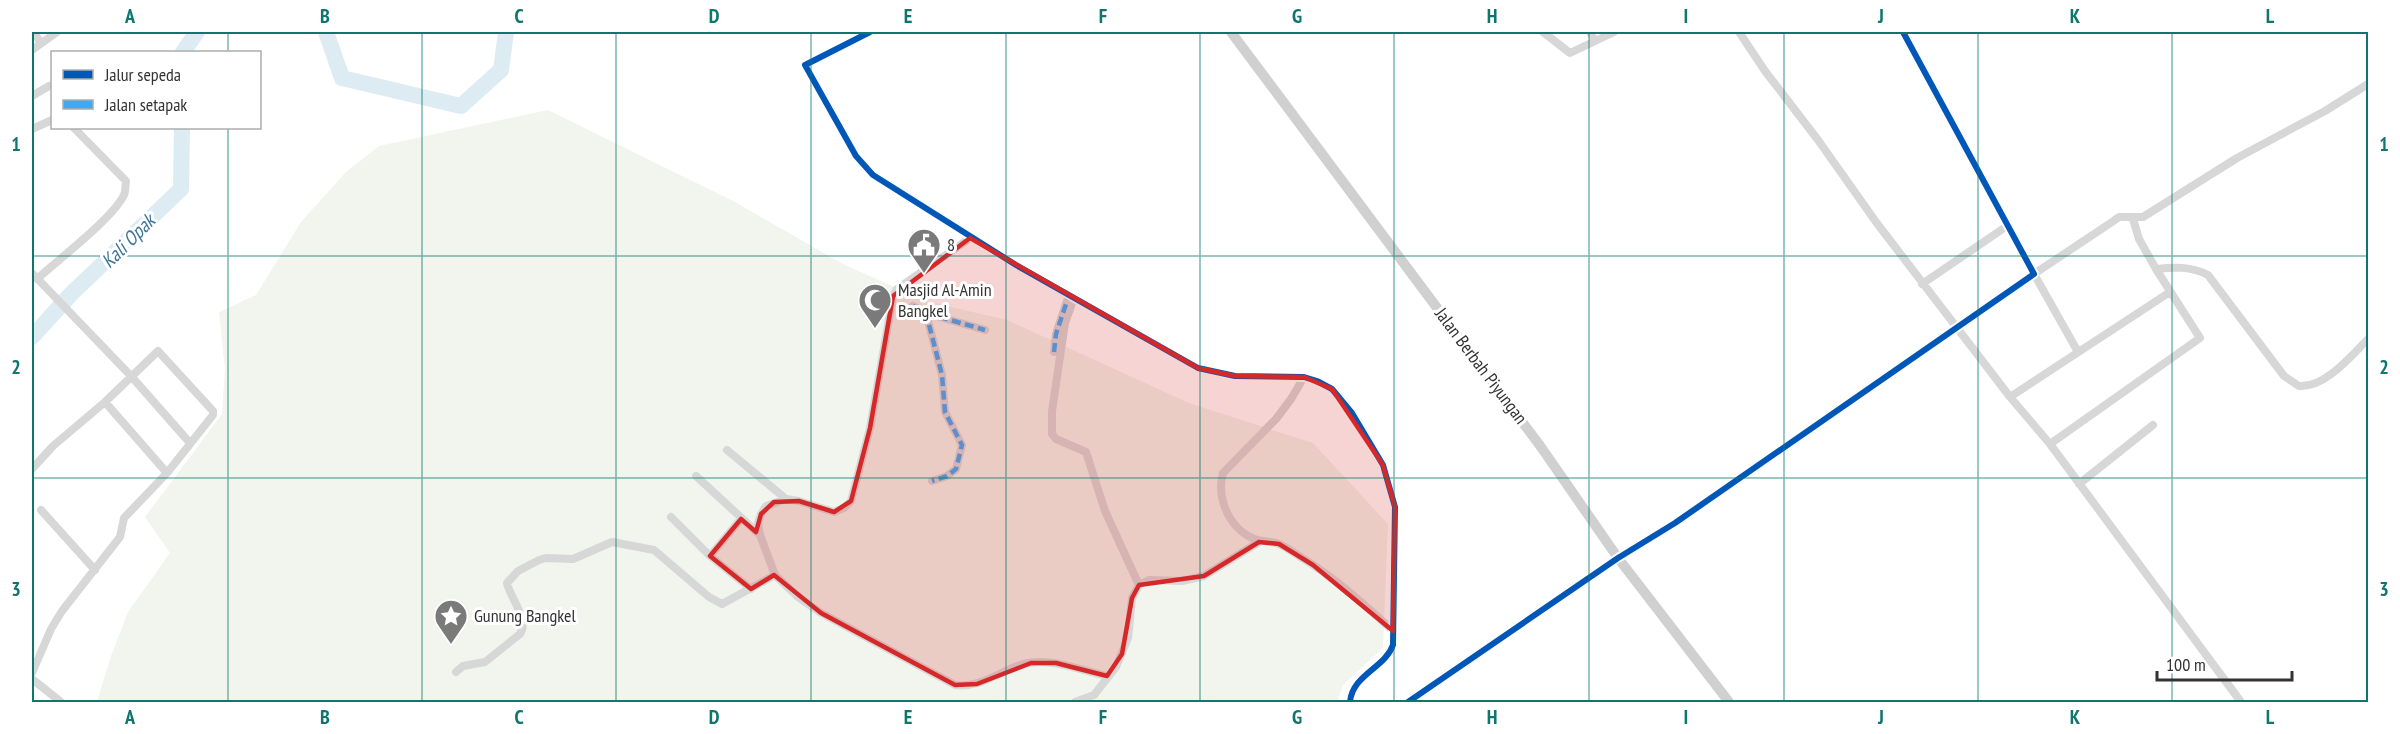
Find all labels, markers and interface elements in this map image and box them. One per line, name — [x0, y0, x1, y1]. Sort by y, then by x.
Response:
text: A — [124, 3, 136, 29]
text: B — [320, 3, 330, 29]
text: C — [514, 3, 524, 29]
text: D — [709, 3, 720, 29]
text: E — [904, 3, 912, 29]
text: F — [1099, 3, 1107, 29]
text: G — [1292, 3, 1302, 29]
text: H — [1487, 3, 1497, 29]
text: I — [1684, 3, 1688, 29]
text: J — [1877, 3, 1884, 29]
text: K — [2070, 3, 2081, 29]
text: L — [2266, 3, 2275, 29]
legend — [51, 51, 261, 129]
text: Jalur sepeda — [104, 63, 181, 86]
text: Jalan setapak — [104, 93, 187, 116]
text: 1 — [11, 131, 21, 157]
text: 1 — [2379, 131, 2389, 157]
water label: Kali Opak — [95, 207, 162, 274]
public building icon: 8 — [906, 227, 942, 274]
place label: 8 — [947, 233, 955, 256]
place label: Masjid Al-Amin Bangkel — [898, 278, 992, 322]
mosque icon: Masjid Al-Amin Bangkel — [857, 282, 893, 329]
street label: Jalan Berbah Piyungan — [1430, 302, 1533, 428]
text: 2 — [11, 354, 21, 380]
text: 2 — [2379, 354, 2389, 380]
text: 3 — [11, 576, 21, 602]
text: 3 — [2379, 576, 2389, 602]
place icon: Gunung Bangkel — [433, 598, 469, 645]
place label: Gunung Bangkel — [474, 604, 576, 627]
scale bar — [2157, 644, 2292, 682]
text: 100 m — [2166, 653, 2206, 676]
text: A — [124, 704, 136, 730]
text: B — [320, 704, 330, 730]
text: C — [514, 704, 524, 730]
text: D — [709, 704, 720, 730]
text: E — [904, 704, 912, 730]
text: F — [1099, 704, 1107, 730]
text: G — [1292, 704, 1302, 730]
text: H — [1487, 704, 1497, 730]
text: I — [1684, 704, 1688, 730]
text: J — [1877, 704, 1884, 730]
text: K — [2070, 704, 2081, 730]
text: L — [2266, 704, 2275, 730]

